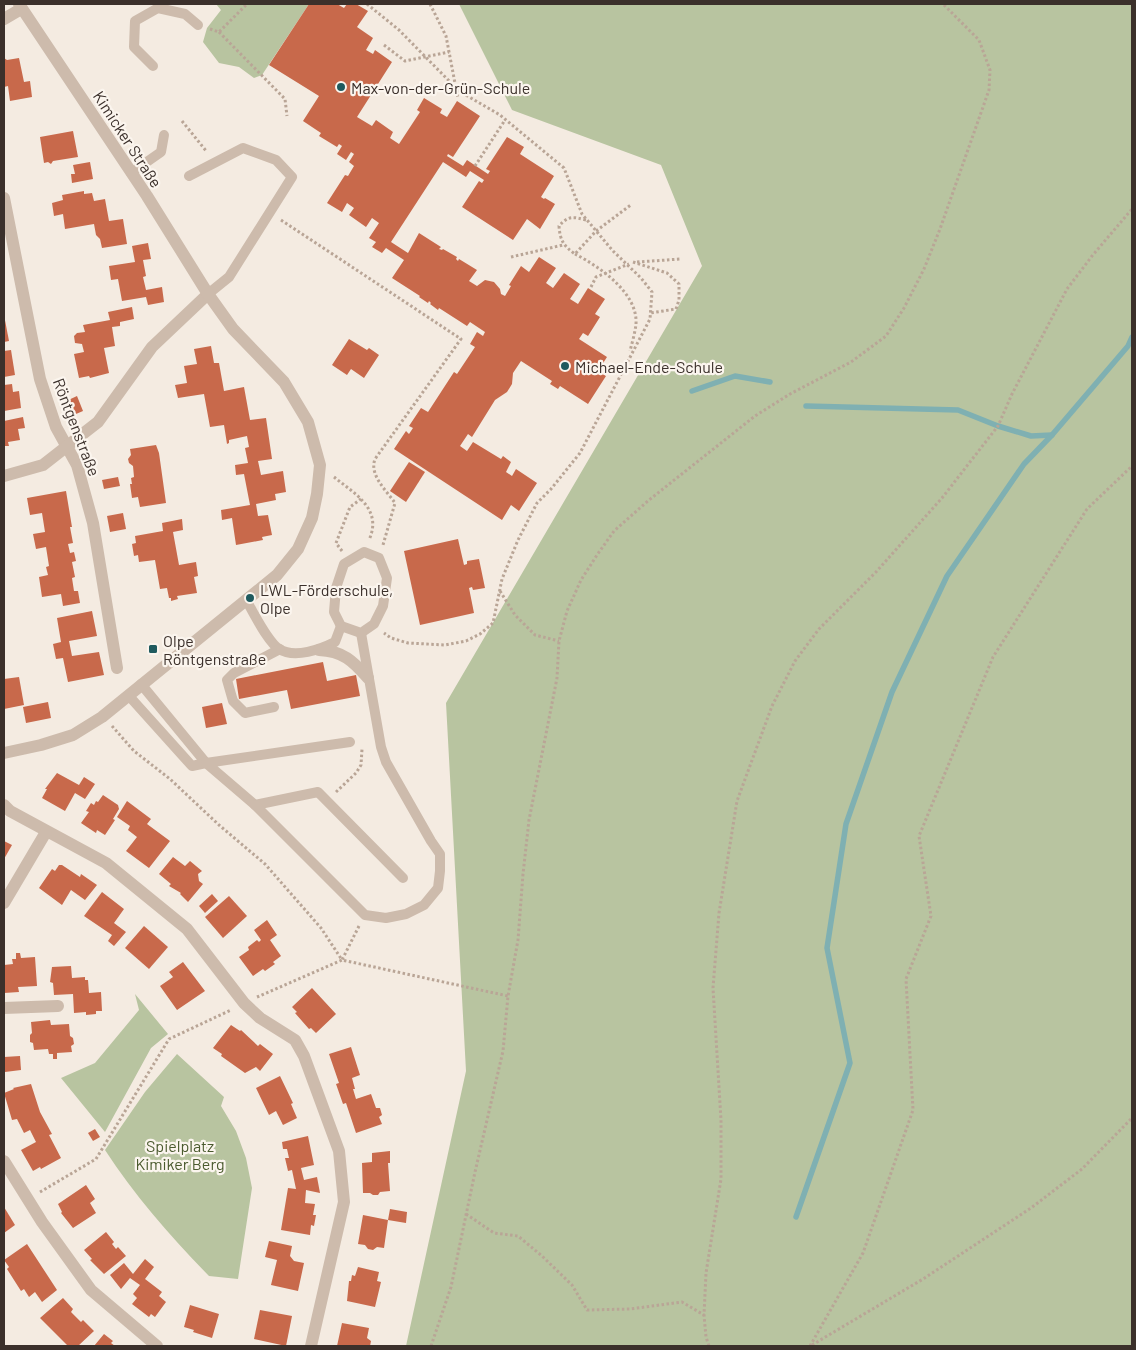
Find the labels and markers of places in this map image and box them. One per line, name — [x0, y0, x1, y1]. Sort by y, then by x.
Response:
place label: Max-von-der-Grün-Schule — [351, 78, 530, 97]
marker: Max-von-der-Grün-Schule — [335, 81, 347, 93]
place label: Michael-Ende-Schule — [575, 357, 723, 376]
marker: Michael-Ende-Schule — [559, 360, 571, 372]
place label: LWL-Förderschule, Olpe — [260, 580, 393, 617]
marker: LWL-Förderschule, Olpe — [244, 592, 256, 604]
place label: Olpe Röntgenstraße — [163, 631, 266, 668]
marker: Olpe Röntgenstraße — [147, 643, 159, 655]

